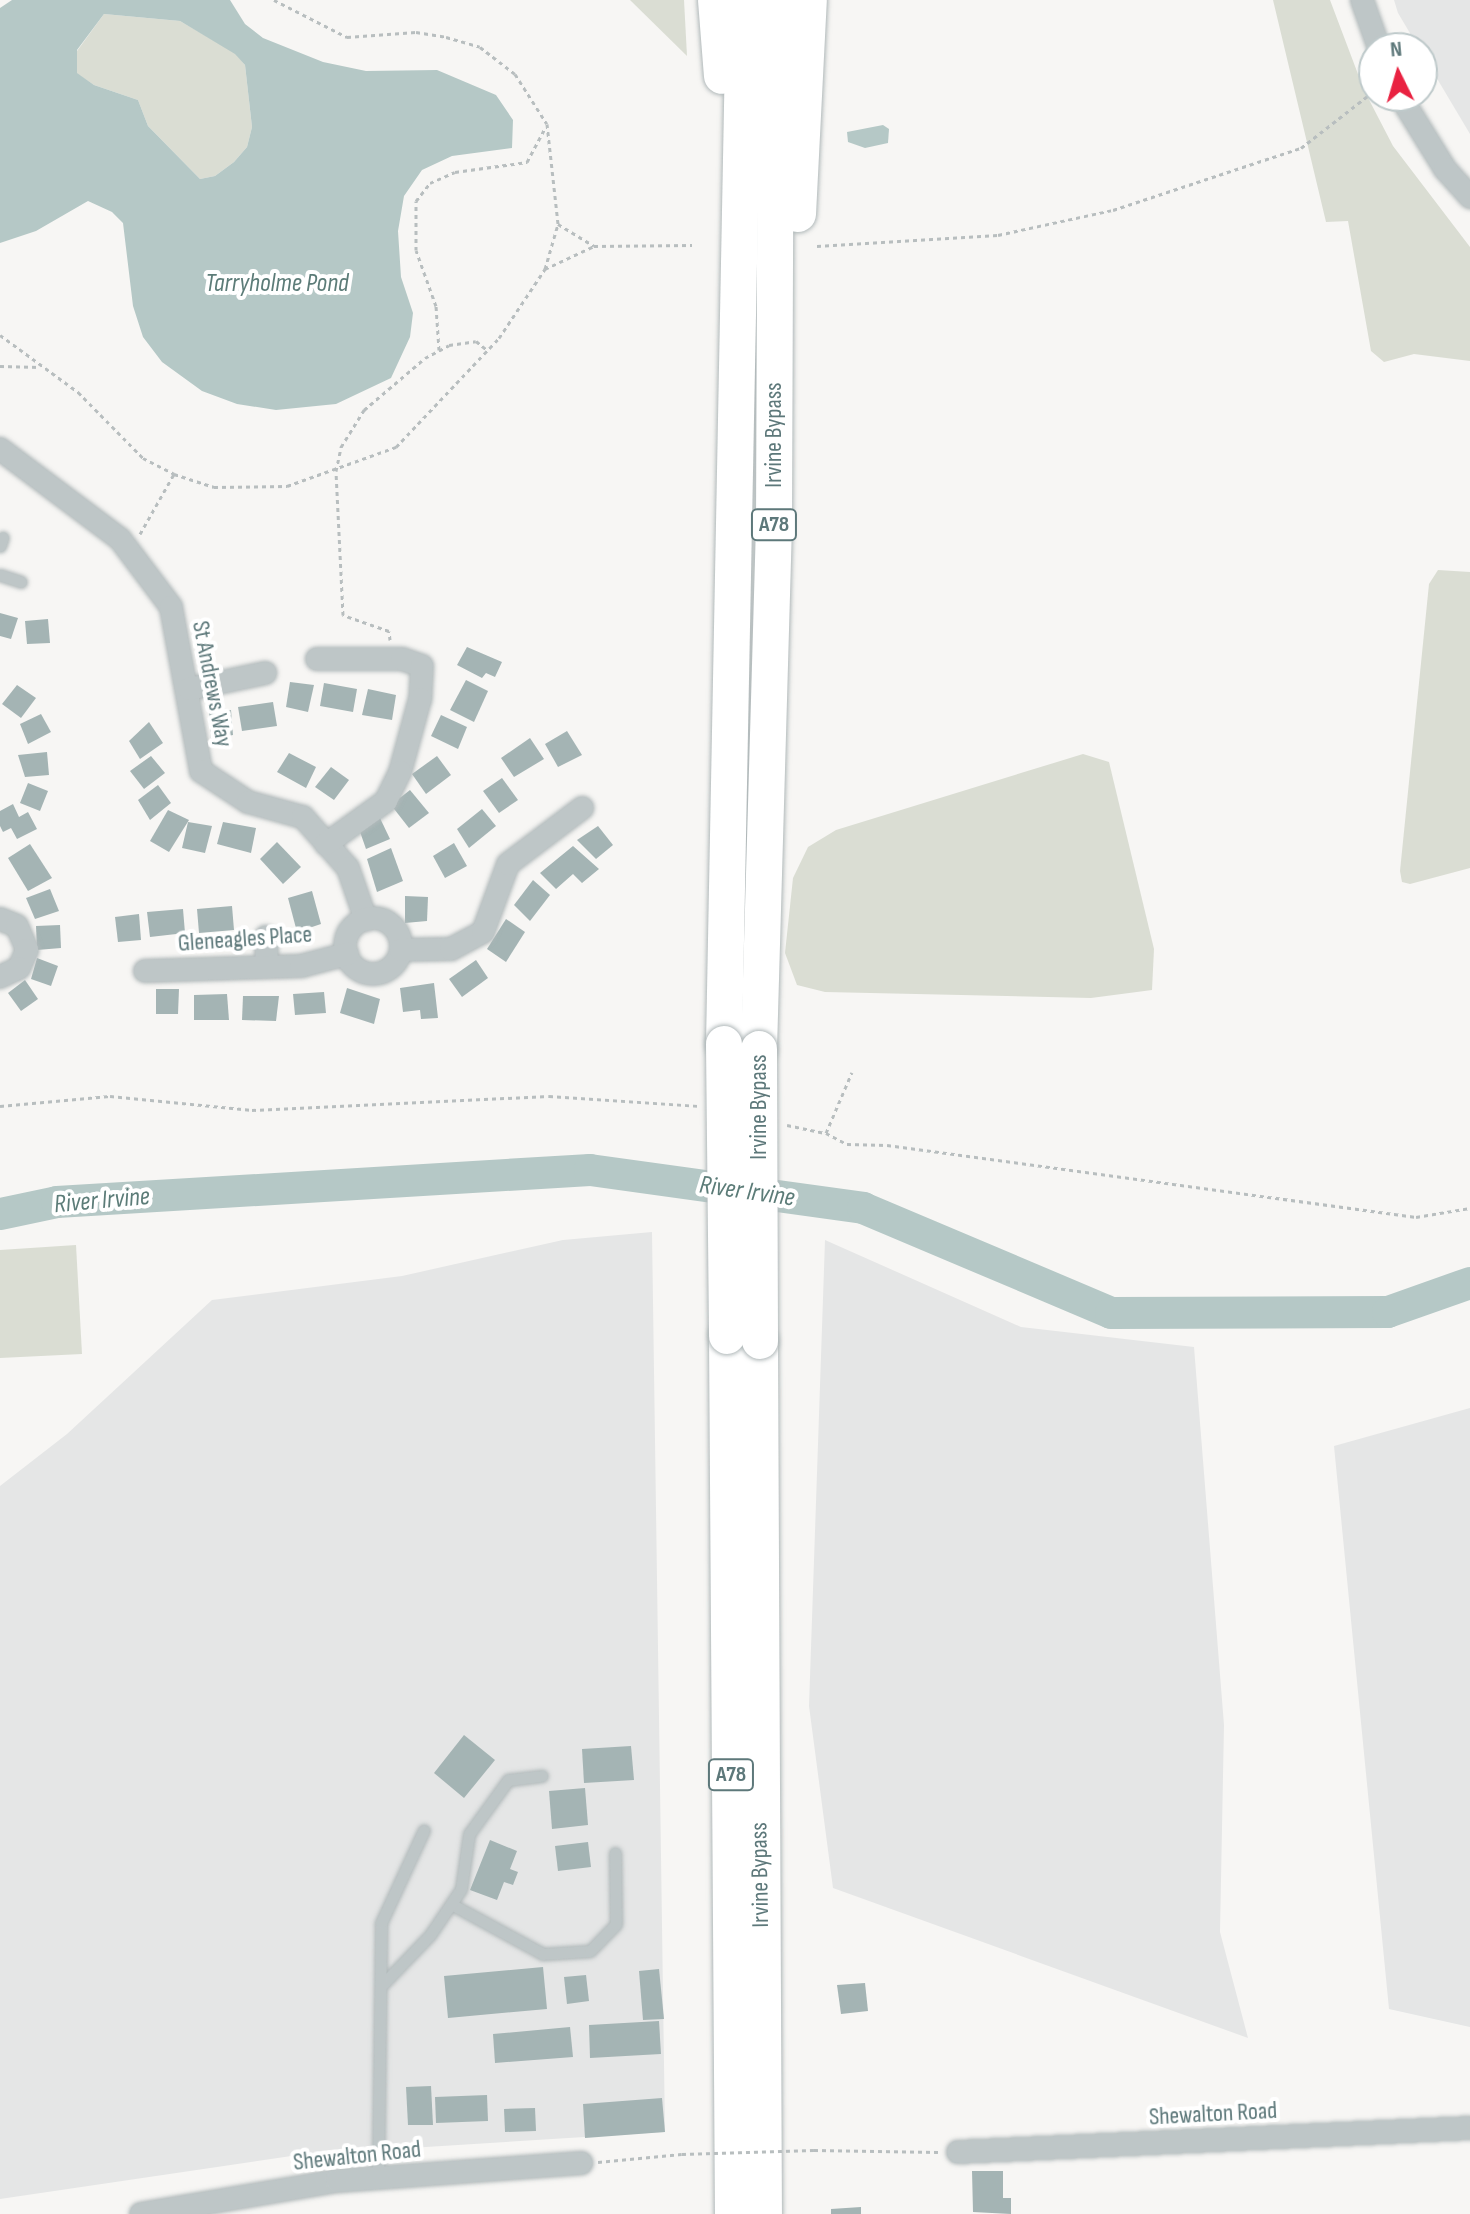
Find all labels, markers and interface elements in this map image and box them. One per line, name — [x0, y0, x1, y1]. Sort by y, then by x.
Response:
north arrow — [1358, 32, 1438, 112]
text: N — [1389, 36, 1403, 64]
water label: Tarryholme Pond — [205, 268, 349, 300]
street label: Irvine Bypass — [760, 382, 788, 488]
road number: A78 — [750, 507, 798, 543]
street label: St Andrews Way — [186, 619, 238, 749]
street label: Gleneagles Place — [177, 920, 313, 958]
street label: Irvine Bypass — [745, 1054, 773, 1160]
water label: River Irvine — [697, 1170, 797, 1214]
water label: River Irvine — [53, 1181, 151, 1221]
road number: A78 — [707, 1757, 755, 1793]
street label: Irvine Bypass — [745, 1822, 775, 1928]
street label: Shewalton Road — [1148, 2096, 1278, 2132]
street label: Shewalton Road — [292, 2135, 422, 2177]

